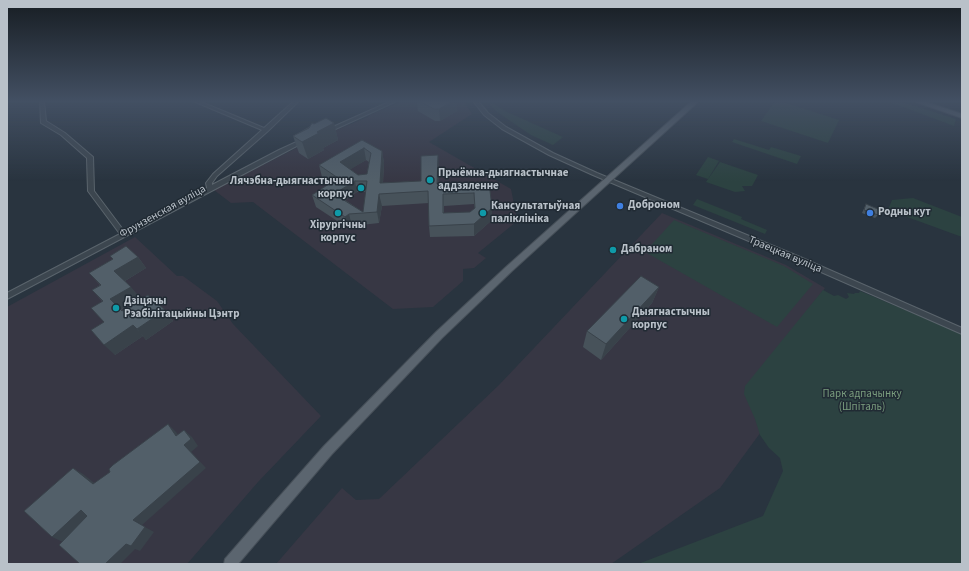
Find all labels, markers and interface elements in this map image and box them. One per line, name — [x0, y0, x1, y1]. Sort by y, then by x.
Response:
place label: Прыёмна-дыягнастычнае аддзяленне — [438, 167, 568, 193]
place label: Лячэбна-дыягнастычны корпус — [230, 175, 353, 201]
marker: Прыёмна-дыягнастычнае аддзяленне — [425, 175, 435, 185]
street label: Фрунзенская вуліца — [118, 183, 208, 241]
marker: Лячэбна-дыягнастычны корпус — [356, 183, 366, 193]
place label: Доброном — [628, 199, 680, 213]
place label: Кансультатыўная паліклініка — [491, 200, 580, 226]
marker: Доброном — [615, 201, 625, 211]
place label: Родны кут — [878, 206, 931, 220]
marker: Хірургічны корпус — [333, 208, 343, 218]
marker: Кансультатыўная паліклініка — [478, 208, 488, 218]
marker: Родны кут — [865, 208, 875, 218]
place label: Хірургічны корпус — [310, 219, 366, 245]
street label: Траецкая вуліца — [746, 234, 824, 276]
place label: Дабраном — [621, 243, 672, 257]
marker: Дабраном — [608, 245, 618, 255]
place label: Дзіцячы Рэабілітацыйны Цэнтр — [124, 295, 240, 321]
marker: Дзіцячы Рэабілітацыйны Цэнтр — [111, 303, 121, 313]
place label: Дыягнастычны корпус — [632, 306, 710, 332]
marker: Дыягнастычны корпус — [619, 314, 629, 324]
park label: Парк адпачынку (Шпіталь) — [822, 388, 902, 414]

